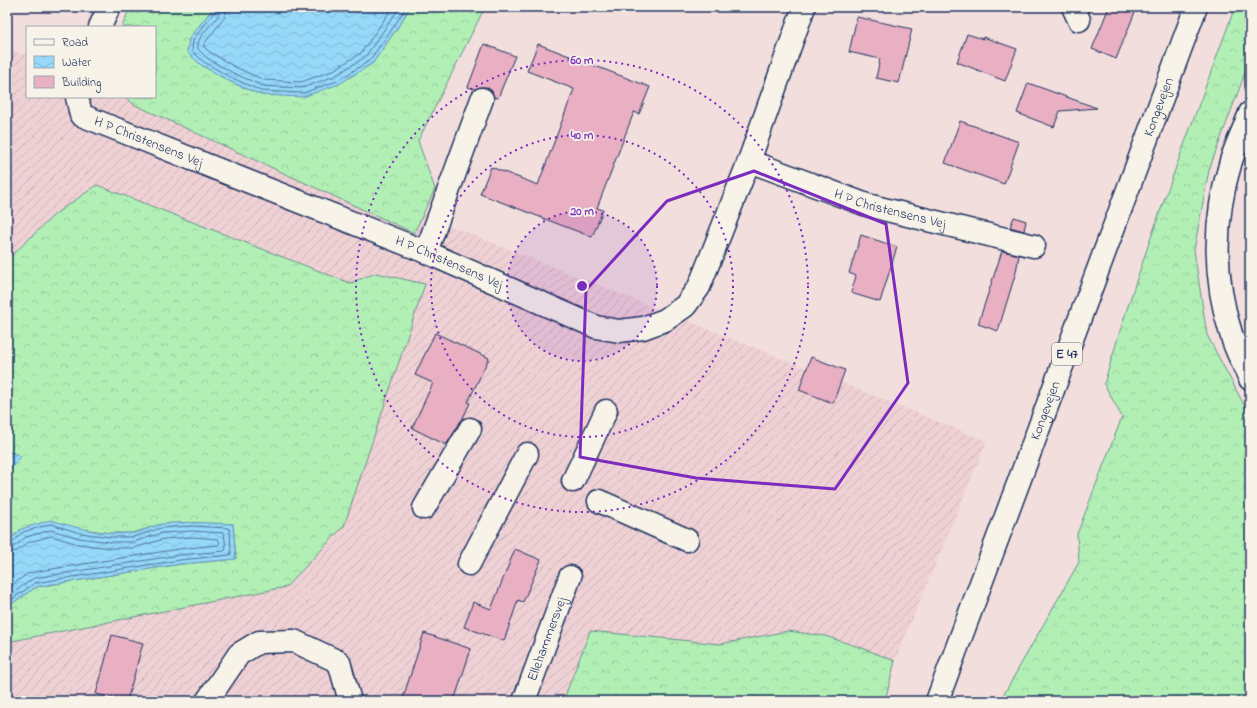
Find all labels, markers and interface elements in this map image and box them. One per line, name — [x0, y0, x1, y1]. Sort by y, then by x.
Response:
legend — [26, 26, 156, 98]
text: Road — [62, 34, 88, 52]
text: 60 m — [570, 52, 594, 70]
text: Water — [62, 54, 91, 72]
text: Building — [61, 74, 101, 93]
street label: Kongevejen — [1138, 74, 1179, 140]
street label: H P Christensens Vej — [91, 111, 207, 173]
text: 40 m — [570, 127, 594, 145]
street label: H P Christensens Vej — [831, 183, 949, 235]
text: 20 m — [569, 203, 594, 221]
street label: H P Christensens Vej — [392, 230, 507, 296]
centre of rings — [575, 279, 589, 293]
road number: E 47 — [1052, 343, 1082, 365]
street label: Kongevejen — [1025, 378, 1066, 443]
street label: Ellehammersvej — [522, 593, 573, 684]

